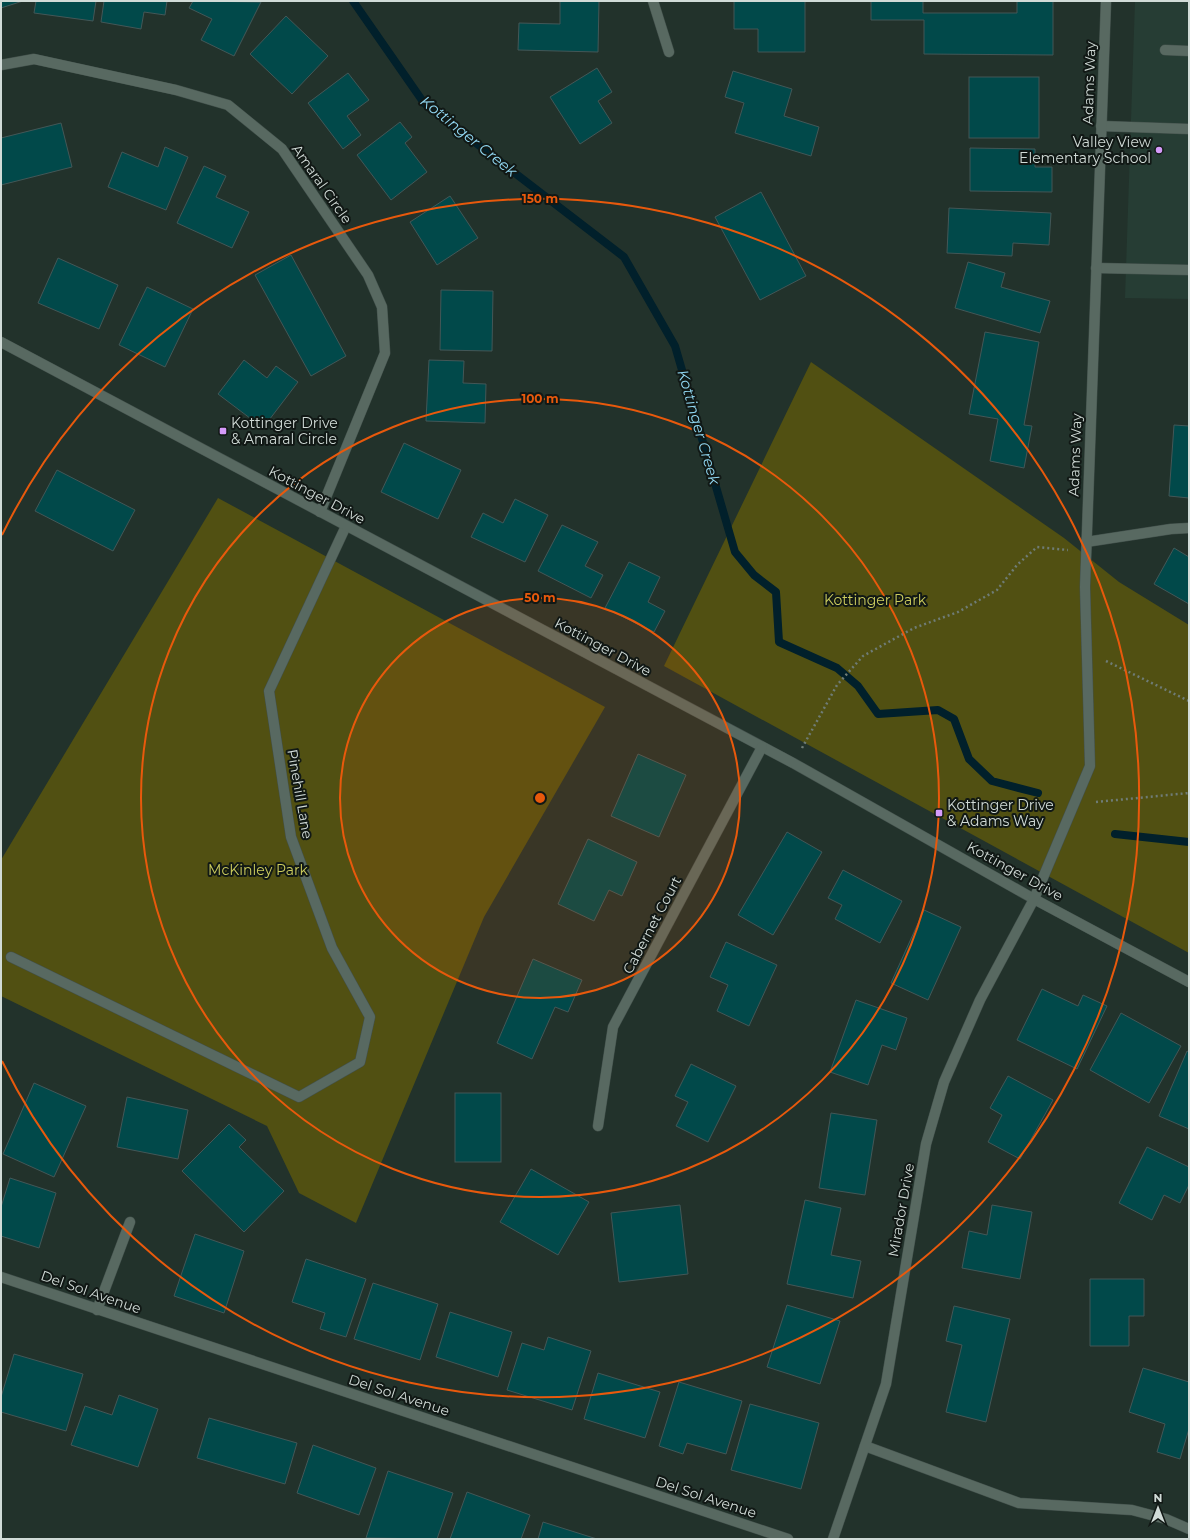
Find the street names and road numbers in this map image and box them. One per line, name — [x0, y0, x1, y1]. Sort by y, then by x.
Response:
street label: Adams Way — [1079, 41, 1099, 125]
street label: Amaral Circle — [288, 141, 356, 227]
street label: Adams Way — [1065, 413, 1085, 497]
street label: Kottinger Drive — [266, 462, 368, 528]
street label: Kottinger Drive — [552, 614, 654, 680]
street label: Pinehill Lane — [283, 748, 317, 840]
street label: Kottinger Drive — [964, 837, 1066, 905]
street label: Cabernet Court — [619, 873, 685, 977]
street label: Mirador Drive — [884, 1162, 918, 1258]
street label: Del Sol Avenue — [38, 1266, 144, 1318]
street label: Del Sol Avenue — [346, 1370, 452, 1420]
street label: Del Sol Avenue — [653, 1472, 759, 1522]

